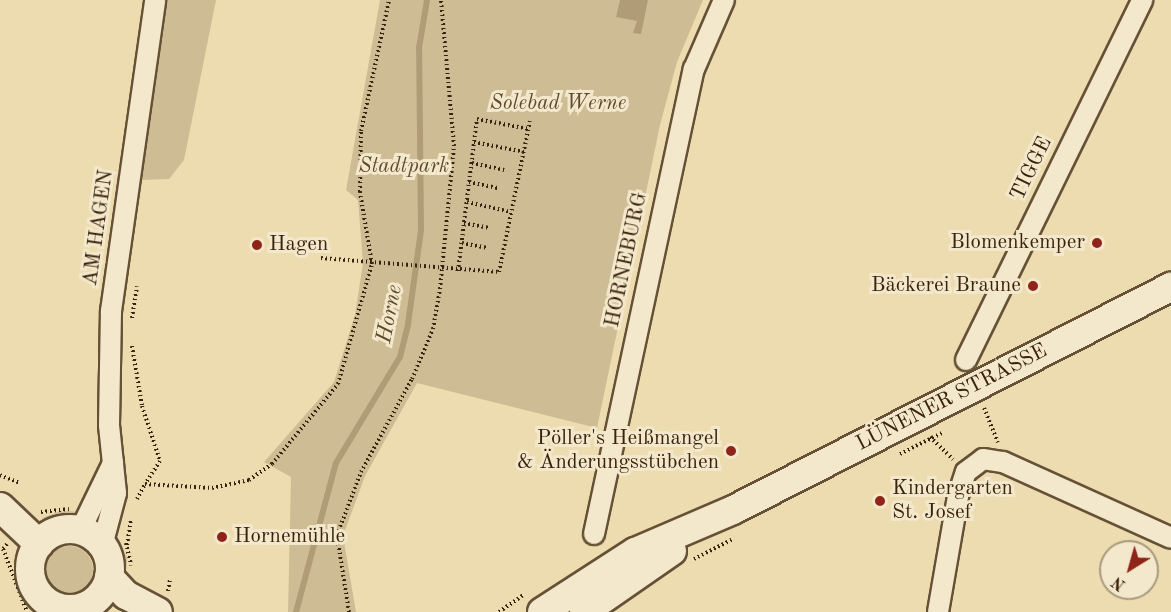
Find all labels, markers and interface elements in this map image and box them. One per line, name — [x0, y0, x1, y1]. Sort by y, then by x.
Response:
park label: Solebad Werne — [490, 91, 626, 117]
street label: TIGGE — [1006, 133, 1058, 205]
park label: Stadtpark — [359, 154, 449, 180]
street label: AM HAGEN — [78, 168, 120, 288]
street label: HORNEBURG — [600, 190, 654, 330]
place label: Blomenkemper — [950, 230, 1085, 256]
place label: Hagen — [269, 232, 328, 258]
marker: Blomenkemper — [1090, 236, 1104, 250]
marker: Hagen — [250, 238, 264, 252]
place label: Bäckerei Braune — [871, 273, 1021, 299]
marker: Bäckerei Braune — [1026, 279, 1040, 293]
water label: Horne — [371, 283, 409, 345]
street label: LÜNENER STRASSE — [852, 339, 1052, 457]
place label: Pöller's Heißmangel & Änderungsstübchen — [517, 426, 719, 476]
marker: Pöller's Heißmangel & Änderungsstübchen — [724, 444, 738, 458]
place label: Kindergarten St. Josef — [892, 476, 1013, 526]
marker: Kindergarten St. Josef — [873, 494, 887, 508]
place label: Hornemühle — [234, 524, 345, 550]
marker: Hornemühle — [215, 530, 229, 544]
north arrow — [1099, 540, 1159, 600]
text: N — [1110, 573, 1129, 593]

